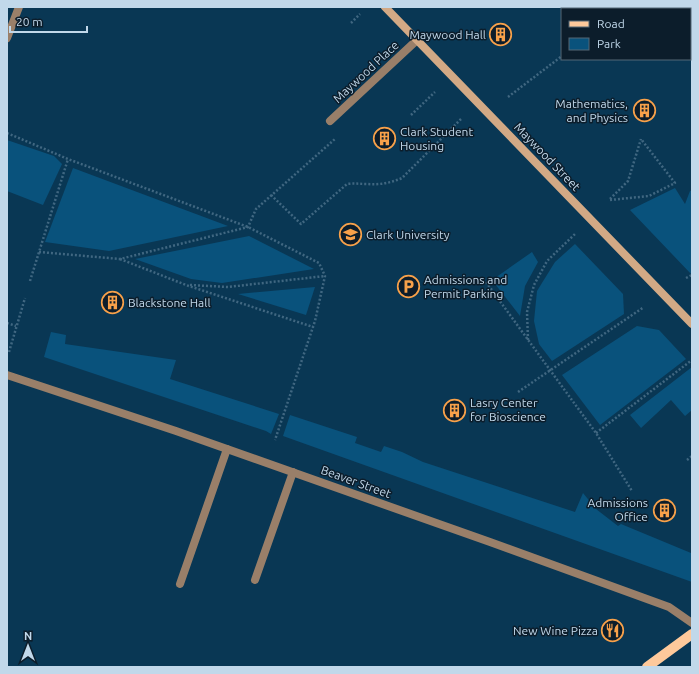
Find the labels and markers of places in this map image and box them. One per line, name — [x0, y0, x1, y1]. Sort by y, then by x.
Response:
building icon: Maywood Hall — [488, 22, 514, 48]
place label: Maywood Hall — [410, 28, 486, 41]
place label: Mathematics, and Physics — [555, 97, 628, 124]
building icon: Mathematics, and Physics — [631, 98, 657, 124]
place label: Clark Student Housing — [400, 125, 473, 152]
building icon: Clark Student Housing — [372, 126, 398, 152]
school or university icon: Clark University — [337, 222, 363, 248]
place label: Clark University — [366, 228, 450, 241]
place label: Admissions and Permit Parking — [424, 273, 507, 300]
parking icon: Admissions and Permit Parking — [396, 274, 422, 300]
building icon: Blackstone Hall — [99, 290, 125, 316]
place label: Blackstone Hall — [128, 296, 211, 309]
place label: Lasry Center for Bioscience — [470, 396, 546, 423]
building icon: Lasry Center for Bioscience — [442, 397, 468, 423]
place label: Admissions Office — [588, 496, 648, 523]
building icon: Admissions Office — [651, 497, 677, 523]
restaurant icon: New Wine Pizza — [600, 618, 626, 644]
place label: New Wine Pizza — [513, 624, 598, 637]

